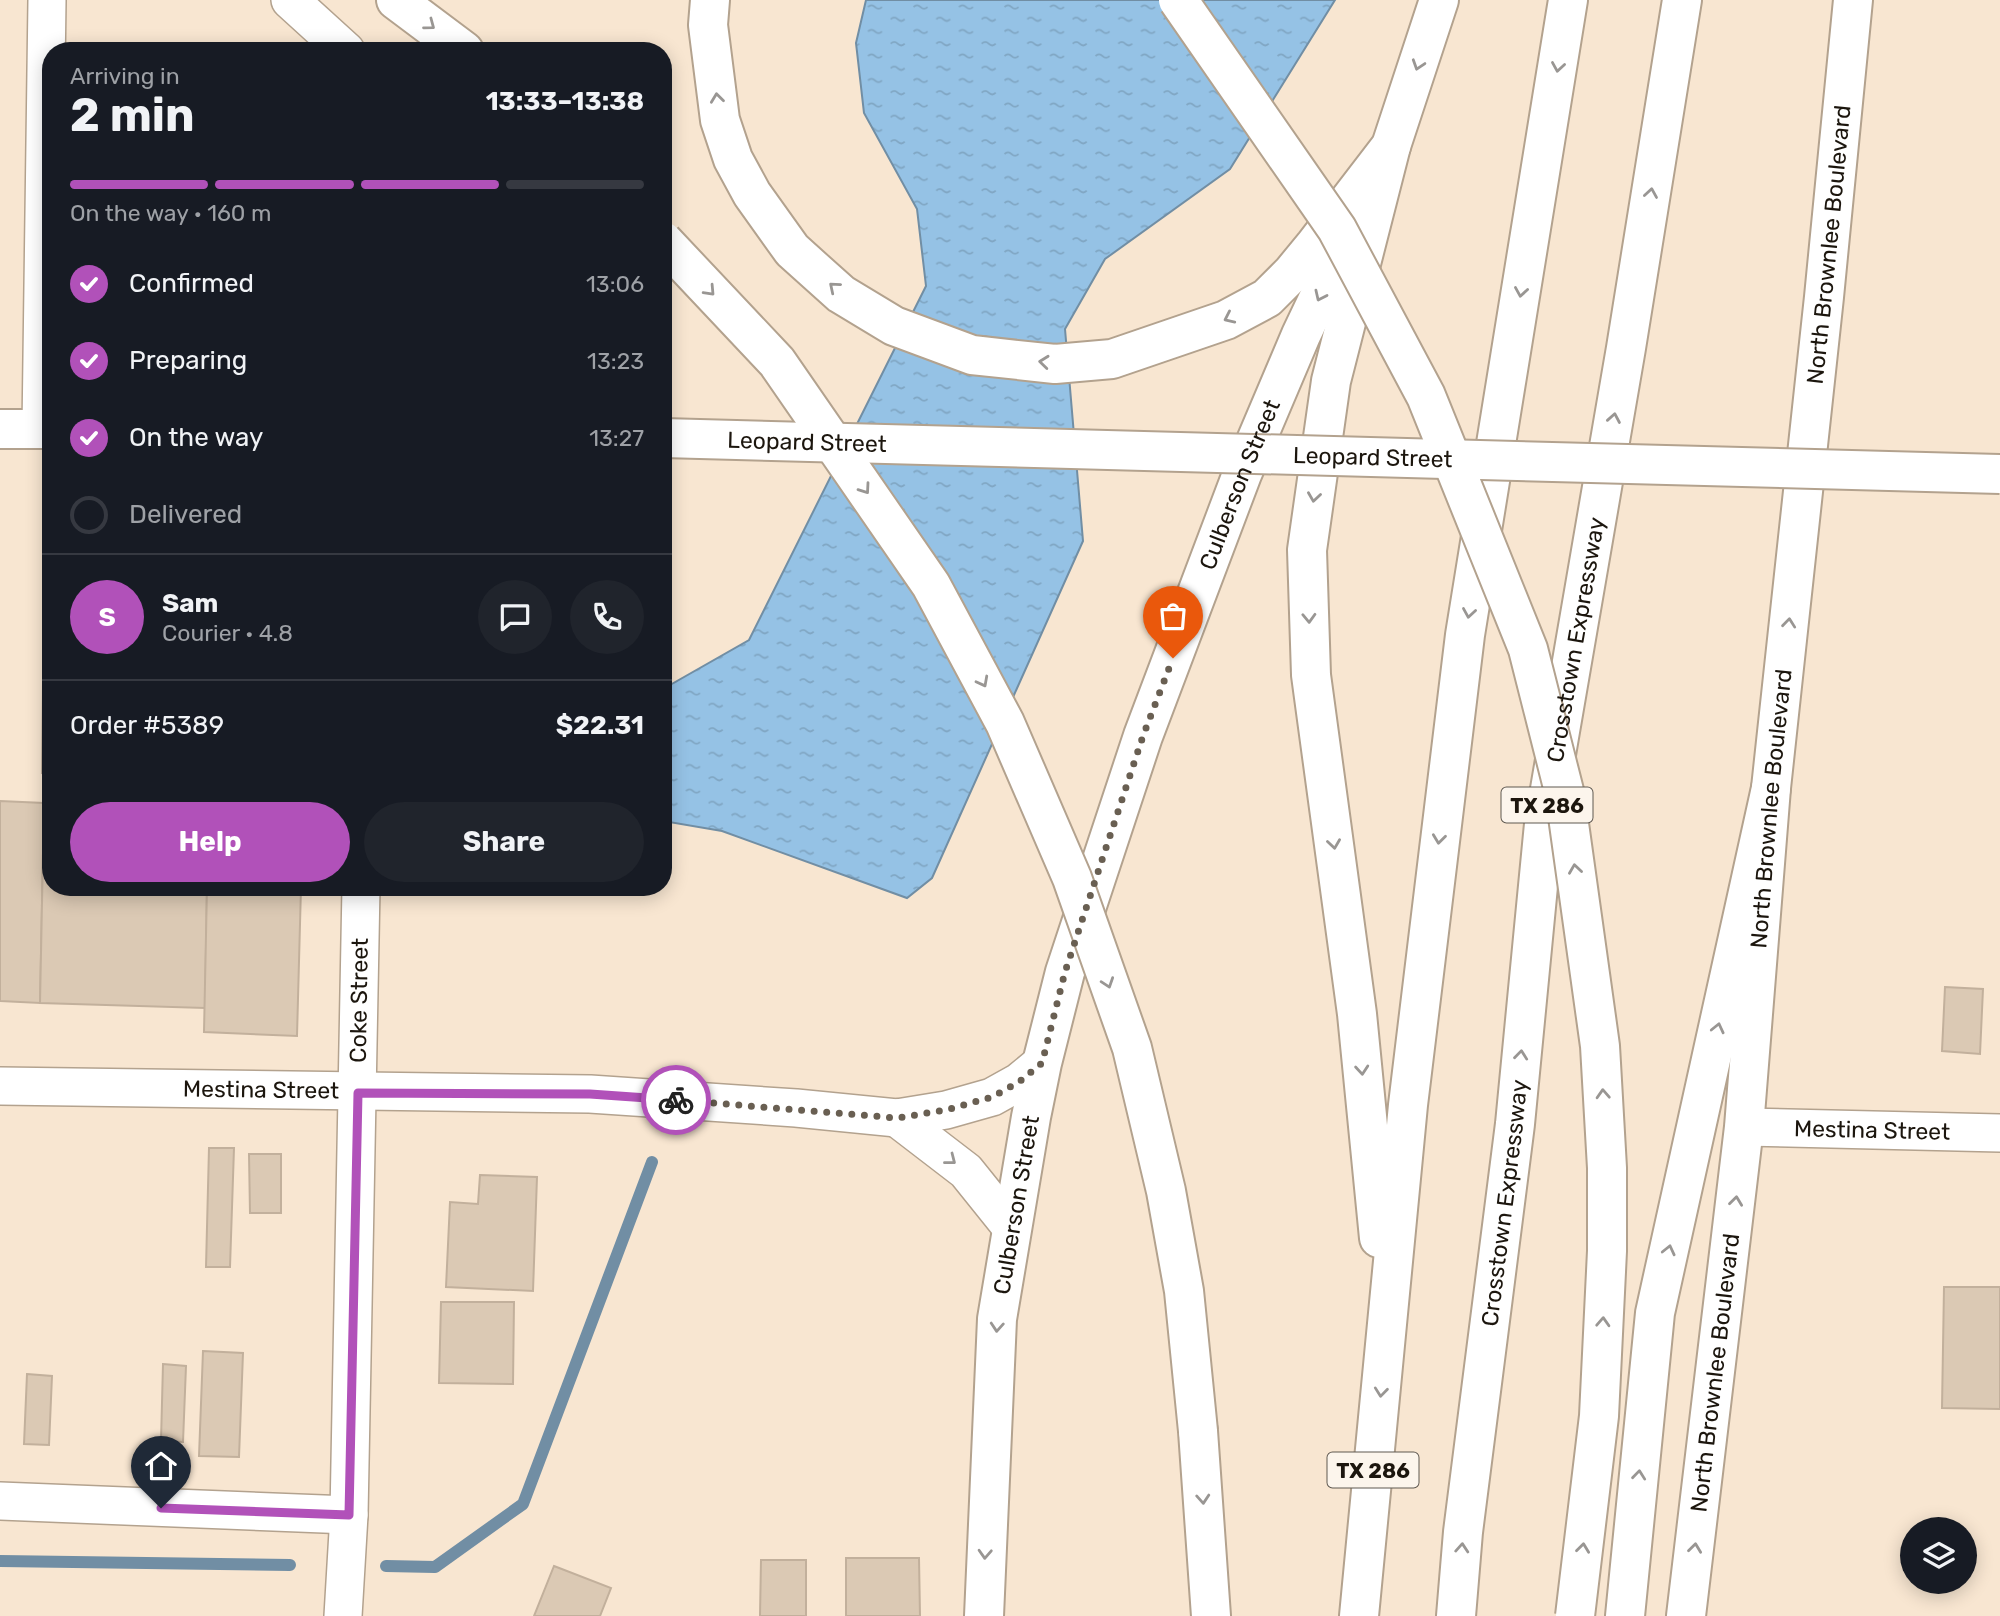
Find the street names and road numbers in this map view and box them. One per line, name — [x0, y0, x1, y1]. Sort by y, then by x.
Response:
street label: North Brownlee Boulevard — [1801, 104, 1857, 386]
street label: Culberson Street — [1193, 395, 1286, 574]
street label: Leopard Street — [727, 426, 887, 458]
street label: Leopard Street — [1293, 441, 1453, 473]
street label: Crosstown Expressway — [1541, 515, 1611, 764]
street label: North Brownlee Boulevard — [1744, 667, 1798, 949]
road number: TX 286 — [1502, 788, 1592, 822]
street label: Coke Street — [344, 938, 374, 1063]
street label: Mestina Street — [183, 1074, 339, 1105]
street label: Crosstown Expressway — [1475, 1078, 1533, 1328]
street label: Culberson Street — [987, 1113, 1045, 1297]
street label: Mestina Street — [1794, 1114, 1950, 1146]
street label: North Brownlee Boulevard — [1684, 1232, 1745, 1514]
road number: TX 286 — [1328, 1452, 1418, 1488]

